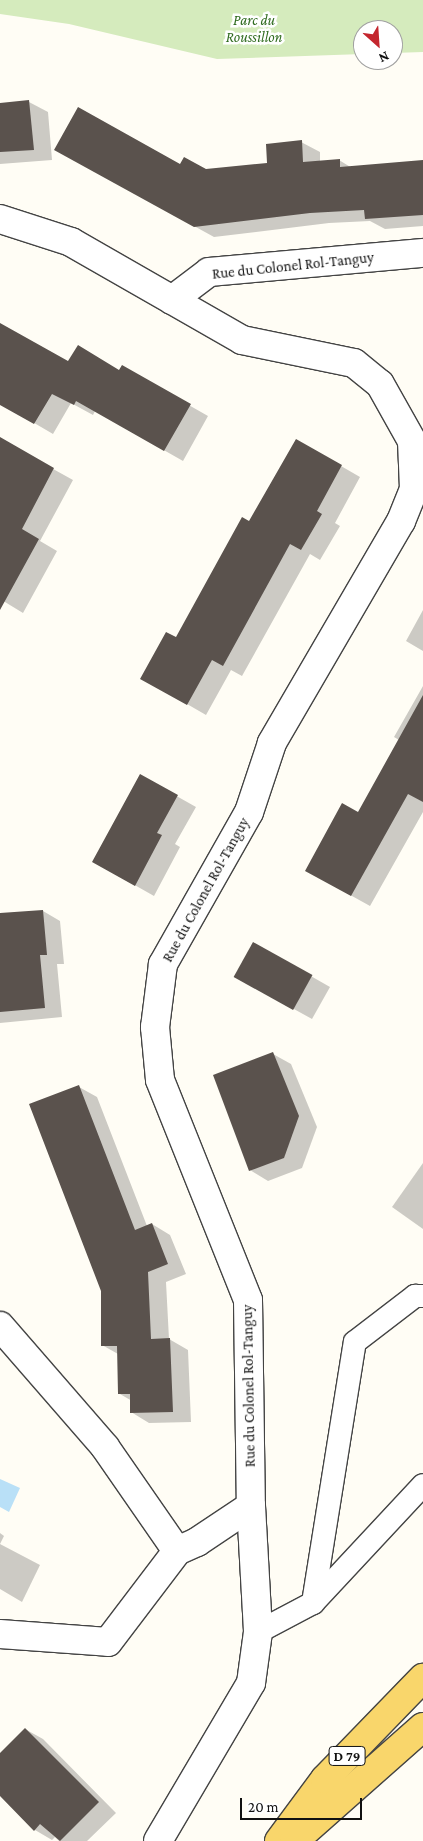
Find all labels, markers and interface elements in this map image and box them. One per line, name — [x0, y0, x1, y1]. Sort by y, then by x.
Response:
park label: Parc du Roussillon — [226, 11, 282, 46]
north arrow — [353, 20, 403, 70]
text: N — [376, 48, 392, 67]
street label: Rue du Colonel Rol-Tanguy — [211, 249, 375, 283]
street label: Rue du Colonel Rol-Tanguy — [159, 815, 253, 965]
street label: Rue du Colonel Rol-Tanguy — [239, 1305, 259, 1467]
road number: D 79 — [328, 1744, 366, 1768]
scale bar — [243, 1788, 366, 1820]
text: 20 m — [248, 1799, 279, 1815]

